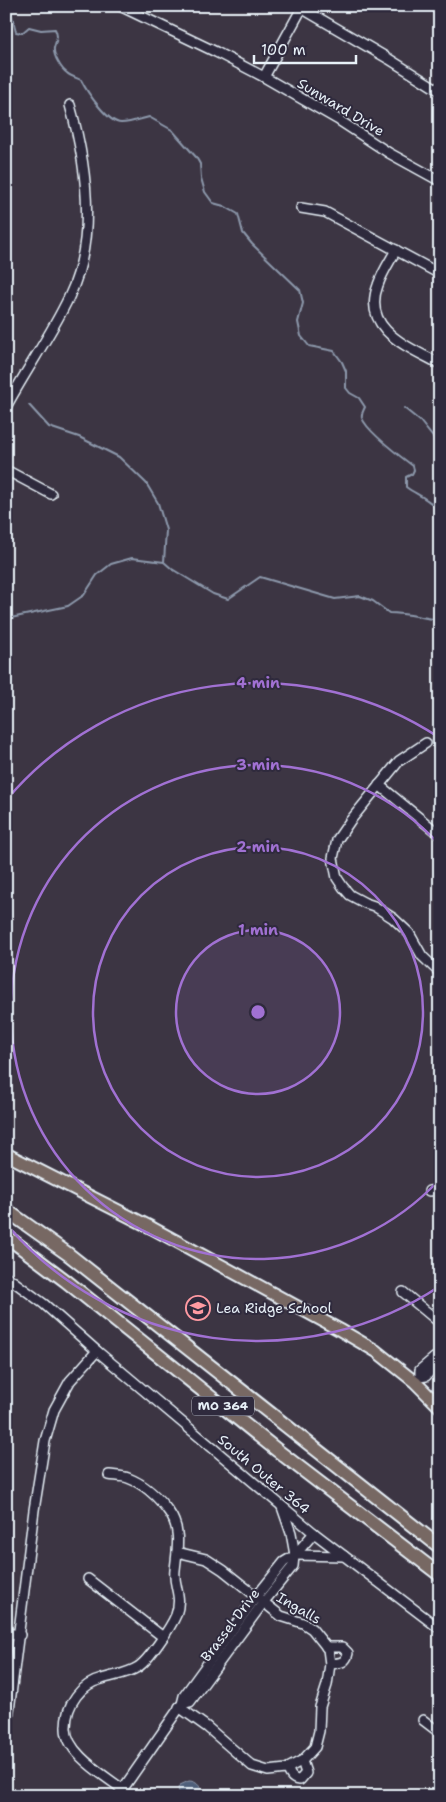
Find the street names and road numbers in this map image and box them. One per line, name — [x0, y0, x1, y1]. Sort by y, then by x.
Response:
street label: Sunward Drive — [294, 74, 388, 140]
road number: MO 364 — [192, 1396, 254, 1415]
street label: South Outer 364 — [214, 1430, 314, 1518]
street label: Brassel Drive — [197, 1585, 263, 1665]
street label: Ingalls — [274, 1588, 325, 1628]

